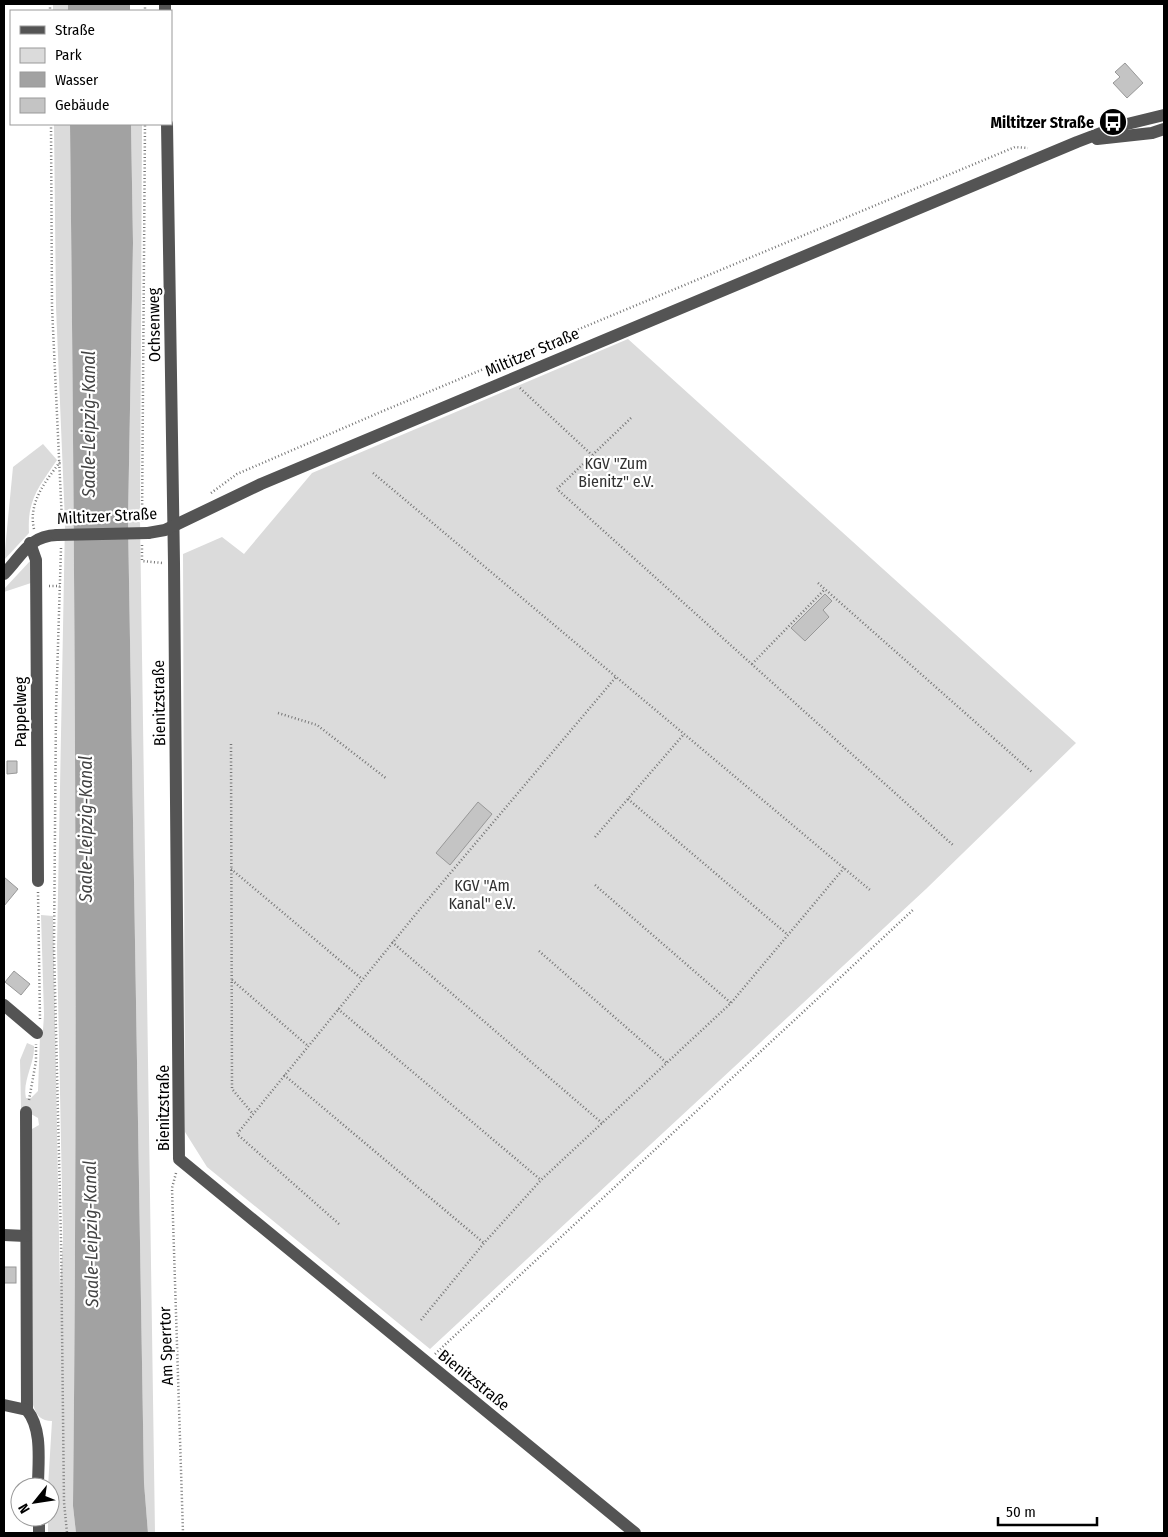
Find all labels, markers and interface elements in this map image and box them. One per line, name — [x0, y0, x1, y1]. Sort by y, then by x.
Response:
legend — [10, 10, 172, 125]
text: Straße — [55, 21, 95, 39]
text: Park — [55, 46, 82, 64]
text: Wasser — [55, 71, 99, 89]
text: Gebäude — [55, 96, 110, 114]
bus stop icon: Miltitzer Straße — [1098, 107, 1128, 137]
place label: Miltitzer Straße — [990, 113, 1094, 132]
street label: Ochsenweg — [144, 287, 164, 362]
street label: Miltitzer Straße — [482, 324, 582, 380]
water label: Saale-Leipzig-Kanal — [78, 350, 100, 498]
park label: KGV "Zum Bienitz" e.V. — [578, 454, 654, 491]
street label: Miltitzer Straße — [56, 504, 158, 528]
street label: Bienitzstraße — [149, 660, 169, 746]
street label: Pappelweg — [11, 676, 30, 747]
water label: Saale-Leipzig-Kanal — [75, 755, 97, 903]
park label: KGV "Am Kanal" e.V. — [448, 876, 516, 913]
street label: Bienitzstraße — [154, 1065, 173, 1151]
water label: Saale-Leipzig-Kanal — [79, 1160, 103, 1308]
street label: Am Sperrtor — [155, 1306, 177, 1386]
street label: Bienitzstraße — [435, 1346, 514, 1415]
north arrow — [10, 1477, 60, 1527]
scale bar — [998, 1494, 1097, 1526]
text: N — [15, 1500, 34, 1516]
text: 50 m — [1006, 1503, 1036, 1521]

